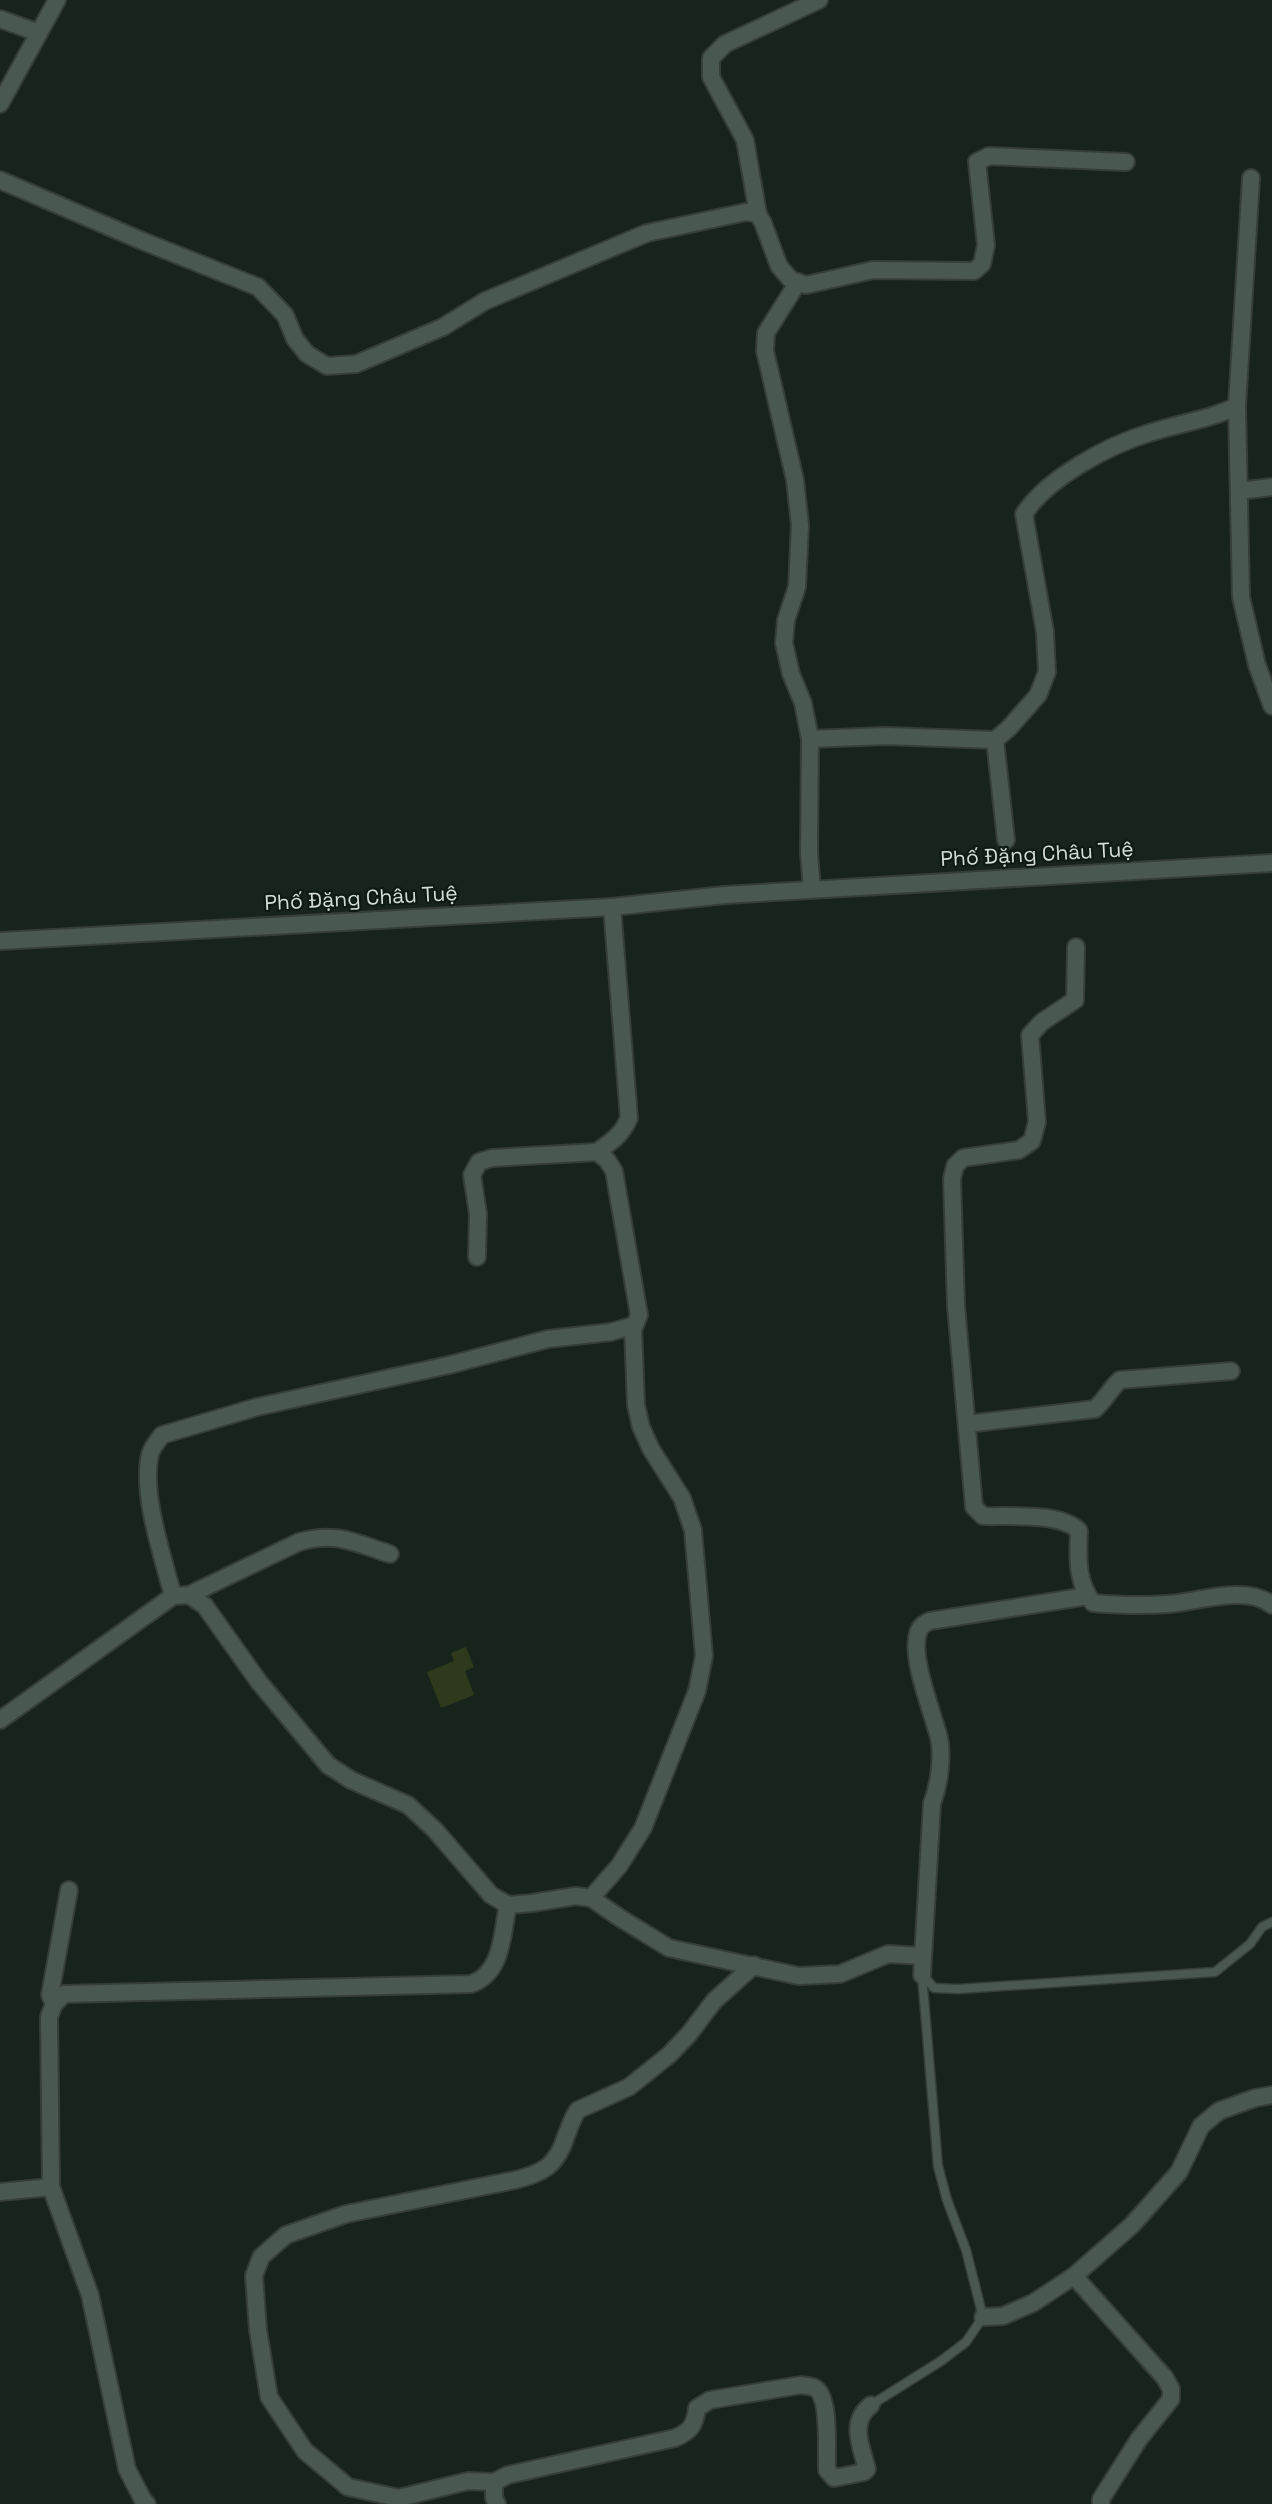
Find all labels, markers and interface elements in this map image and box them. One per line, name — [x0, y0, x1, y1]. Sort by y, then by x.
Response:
street label: Phố Đặng Châu Tuệ — [940, 835, 1134, 872]
street label: Phố Đặng Châu Tuệ — [264, 879, 458, 916]

